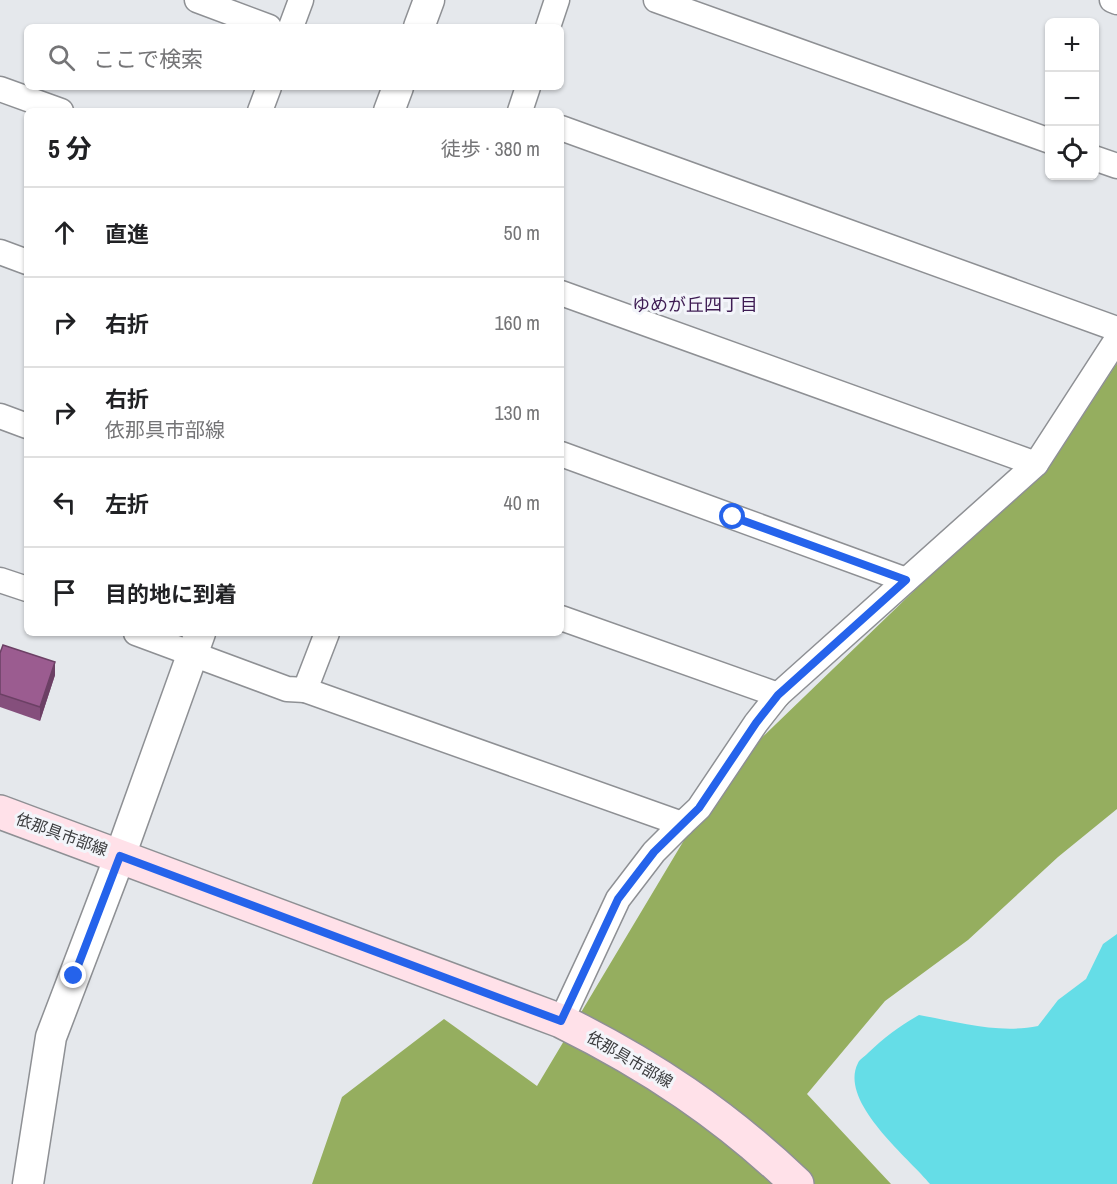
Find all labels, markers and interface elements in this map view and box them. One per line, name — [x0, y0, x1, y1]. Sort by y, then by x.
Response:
map controls — [1045, 18, 1099, 180]
button: + — [1045, 18, 1099, 72]
search box — [24, 24, 564, 90]
icon: search — [45, 41, 78, 74]
text: ここで検索 — [93, 44, 203, 74]
button: − — [1045, 72, 1099, 126]
button: locate — [1045, 126, 1099, 180]
text: 5 分 — [48, 131, 92, 166]
text: 徒歩 · 380 m — [441, 135, 540, 162]
icon: ahead — [48, 216, 81, 249]
text: 直進 — [105, 219, 149, 249]
text: 50 m — [504, 219, 540, 246]
district label: ゆめが丘四丁目 — [632, 292, 758, 317]
icon: right — [48, 306, 81, 339]
text: 右折 — [105, 309, 149, 339]
text: 160 m — [494, 309, 540, 336]
text: 右折 — [105, 384, 149, 414]
icon: right — [48, 396, 81, 429]
text: 130 m — [494, 399, 540, 426]
text: 依那具市部線 — [105, 416, 225, 443]
icon: left — [48, 486, 81, 519]
text: 左折 — [105, 489, 149, 519]
text: 40 m — [504, 489, 540, 516]
route start — [719, 503, 745, 529]
icon: arrive — [48, 576, 81, 609]
text: 目的地に到着 — [105, 579, 237, 609]
street label: 依那具市部線 — [13, 807, 111, 861]
route end — [60, 962, 86, 988]
street label: 依那具市部線 — [583, 1025, 677, 1093]

